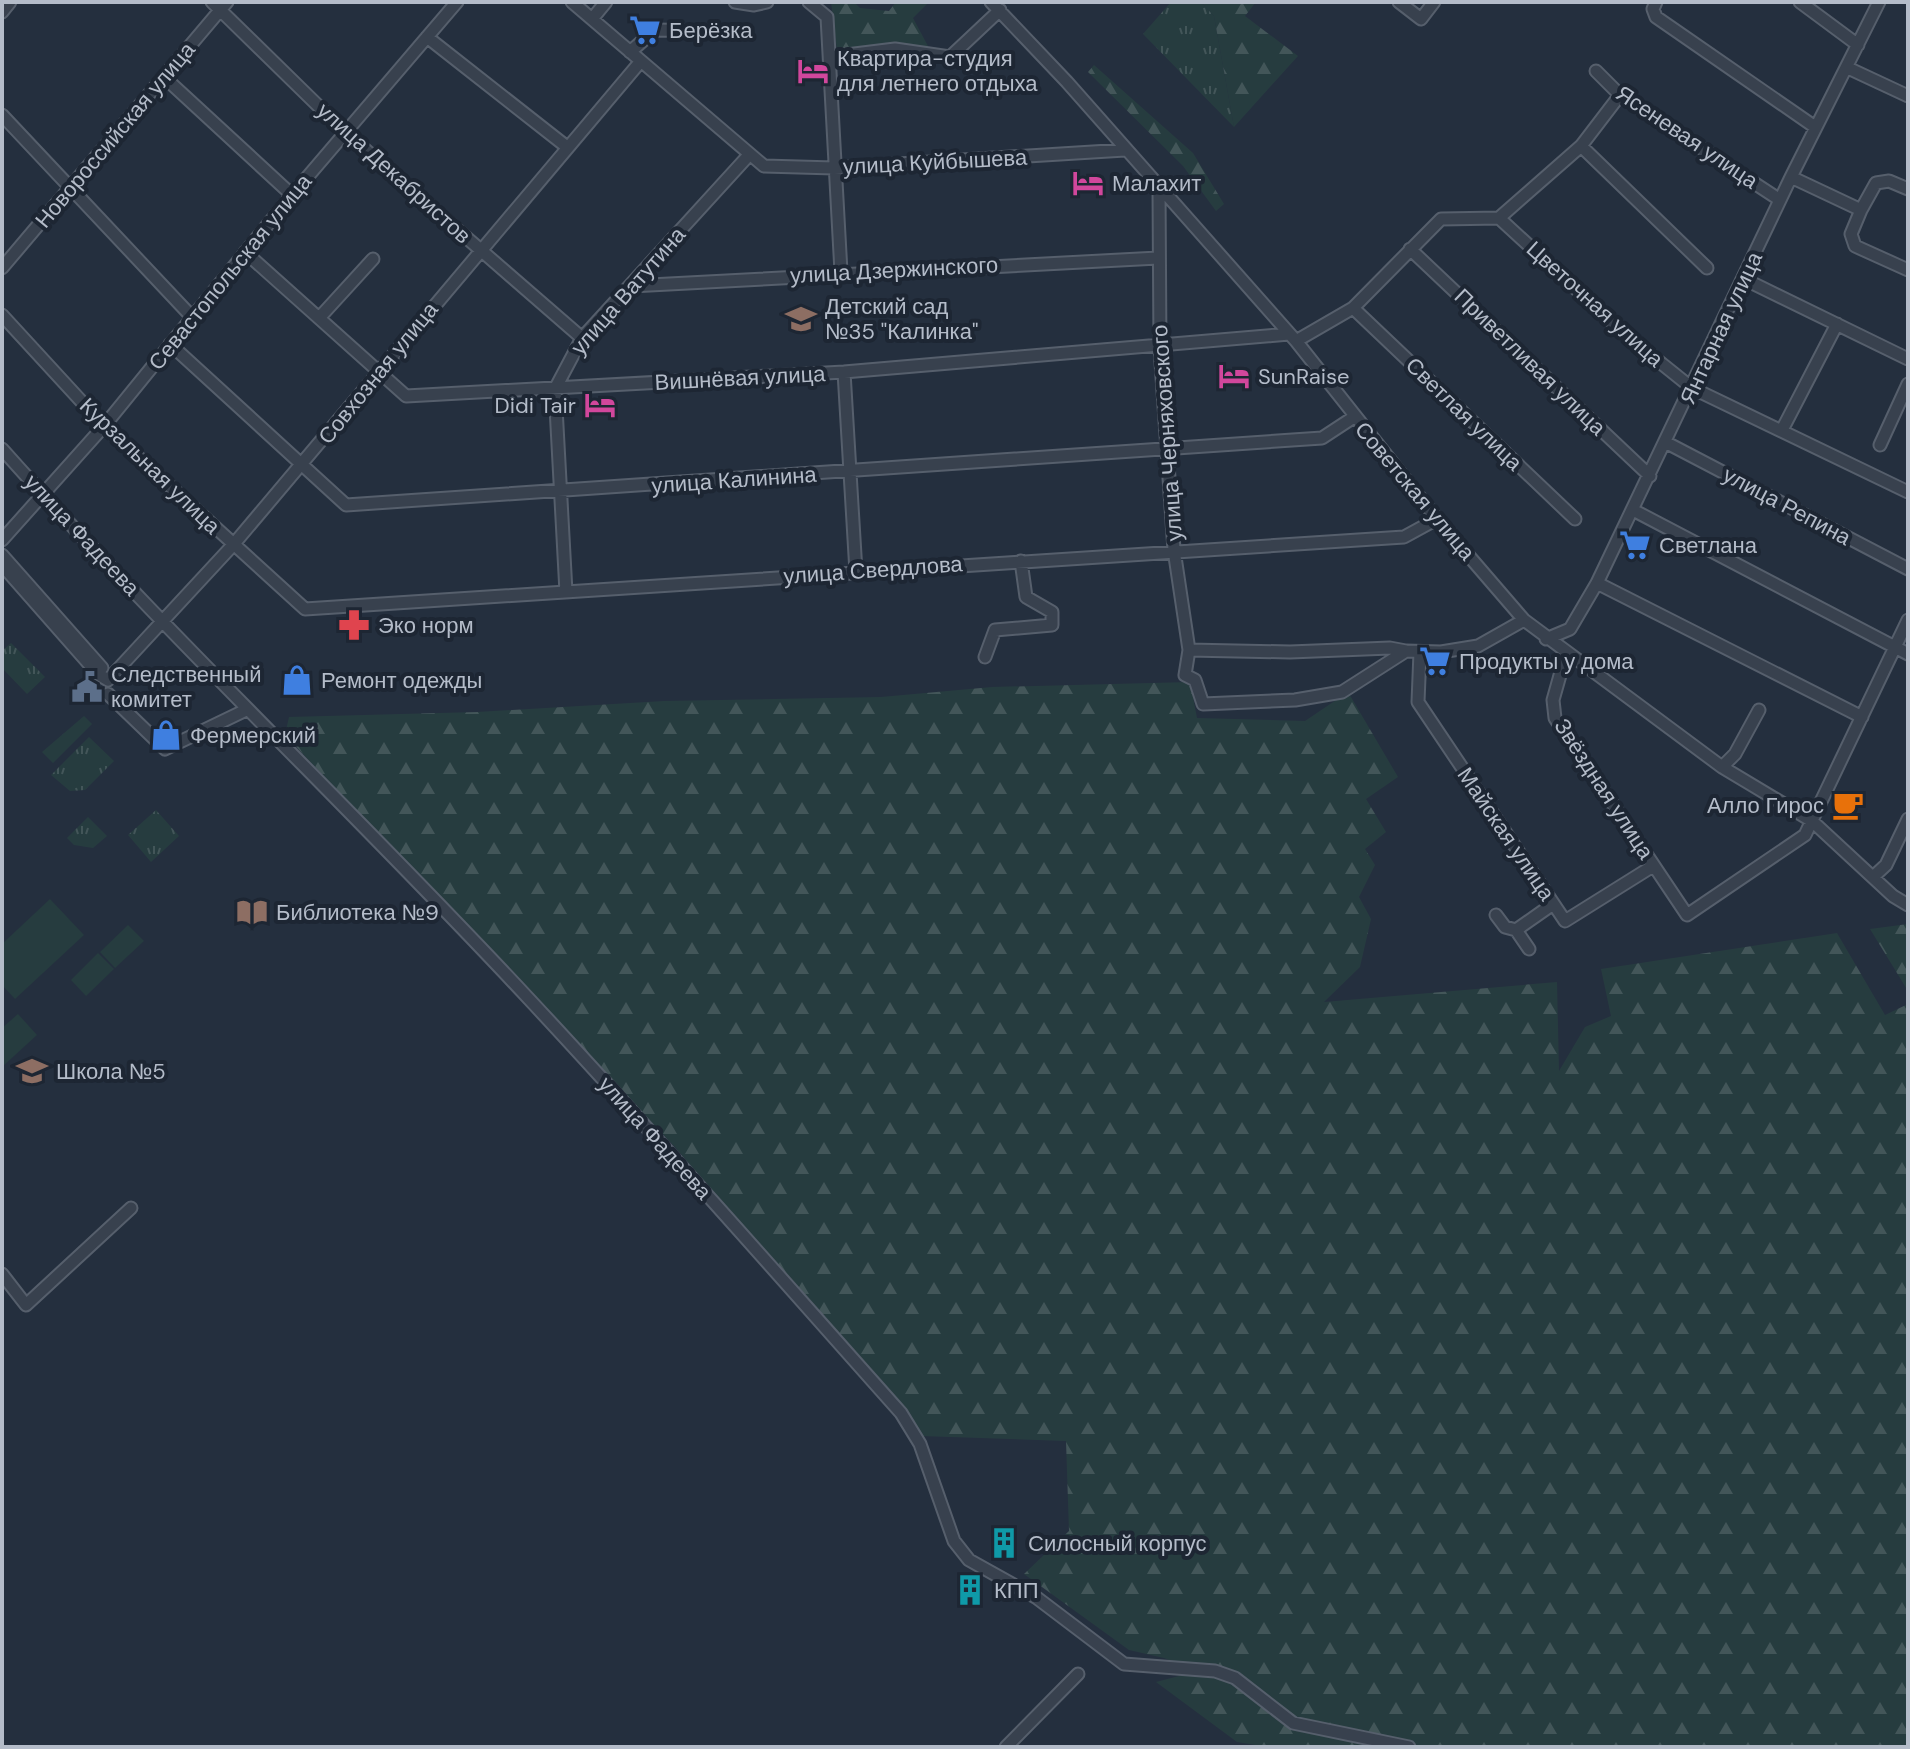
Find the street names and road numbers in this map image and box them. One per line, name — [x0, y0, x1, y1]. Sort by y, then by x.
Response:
street label: Новороссийская улица — [29, 35, 202, 234]
street label: Ясеневая улица — [1610, 79, 1764, 196]
street label: улица Декабристов — [311, 96, 477, 250]
street label: улица Куйбышева — [842, 143, 1029, 181]
street label: Севастопольская улица — [142, 167, 319, 376]
street label: улица Ватутина — [564, 220, 692, 361]
street label: Цветочная улица — [1520, 235, 1670, 374]
street label: Янтарная улица — [1673, 246, 1769, 409]
street label: улица Дзержинского — [789, 250, 999, 290]
street label: Приветливая улица — [1448, 282, 1613, 442]
street label: Совхозная улица — [312, 295, 445, 450]
street label: улица Черняховского — [1145, 324, 1189, 542]
street label: Светлая улица — [1399, 351, 1529, 478]
street label: Вишнёвая улица — [654, 359, 827, 397]
street label: Курзальная улица — [73, 391, 227, 541]
street label: Советская улица — [1348, 416, 1482, 567]
street label: улица Калинина — [651, 460, 818, 500]
street label: улица Репина — [1718, 460, 1857, 552]
street label: улица Фадеева — [18, 468, 146, 603]
street label: улица Свердлова — [782, 549, 964, 591]
street label: Звёздная улица — [1548, 713, 1661, 866]
street label: Майская улица — [1451, 762, 1562, 907]
street label: улица Фадеева — [592, 1070, 719, 1206]

